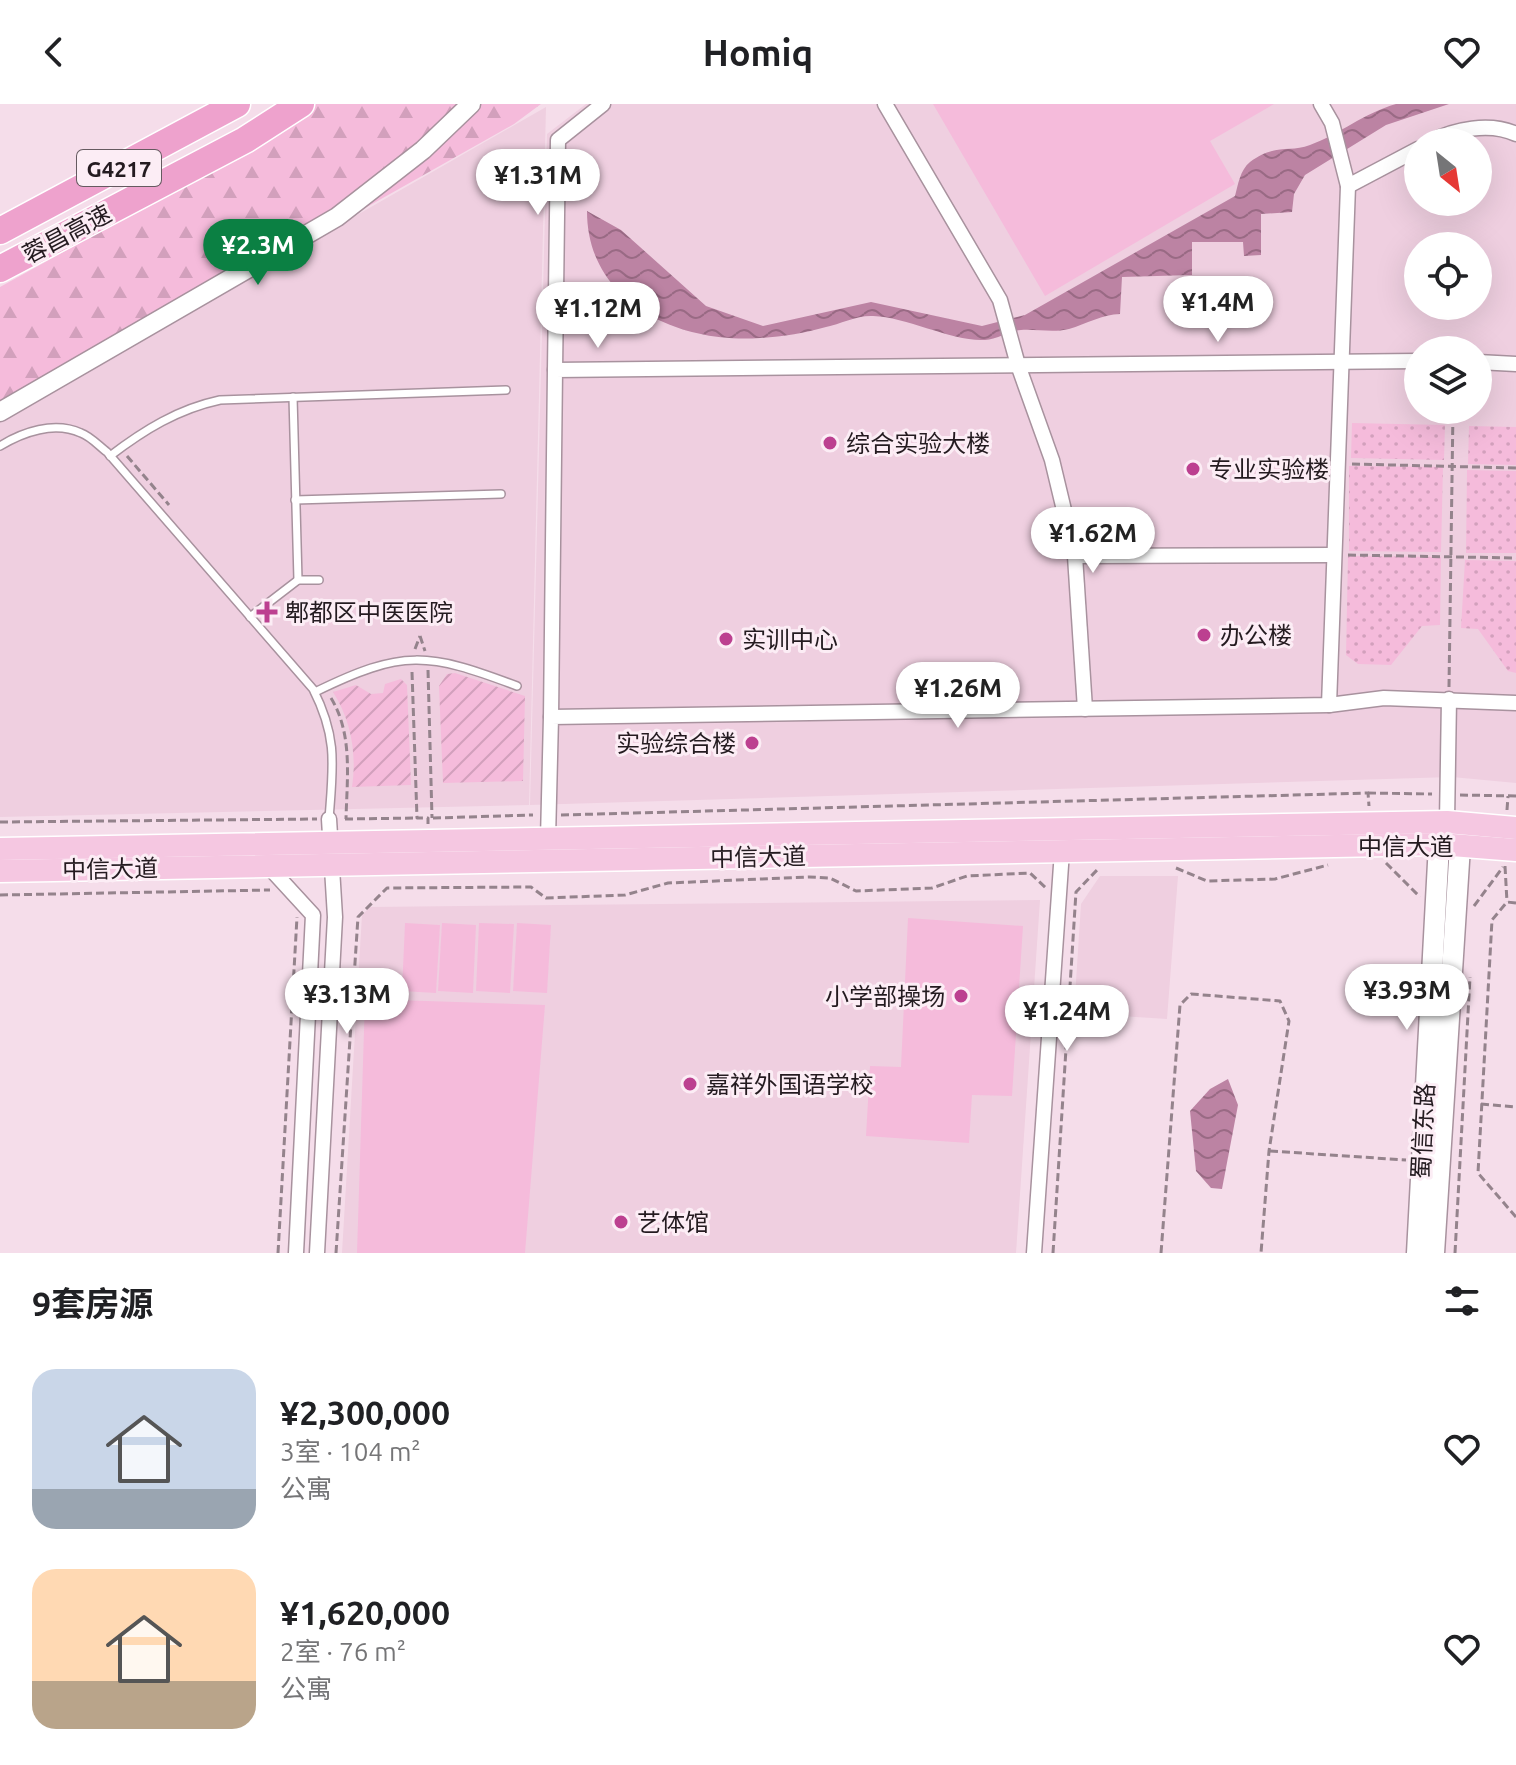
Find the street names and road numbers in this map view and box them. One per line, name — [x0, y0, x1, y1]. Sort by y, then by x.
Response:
road number: G4217 — [77, 150, 161, 186]
street label: 蓉昌高速 — [18, 200, 116, 268]
street label: 中信大道 — [1358, 833, 1454, 860]
street label: 中信大道 — [710, 843, 806, 871]
street label: 中信大道 — [62, 855, 158, 883]
street label: 蜀信东路 — [1407, 1082, 1439, 1180]

